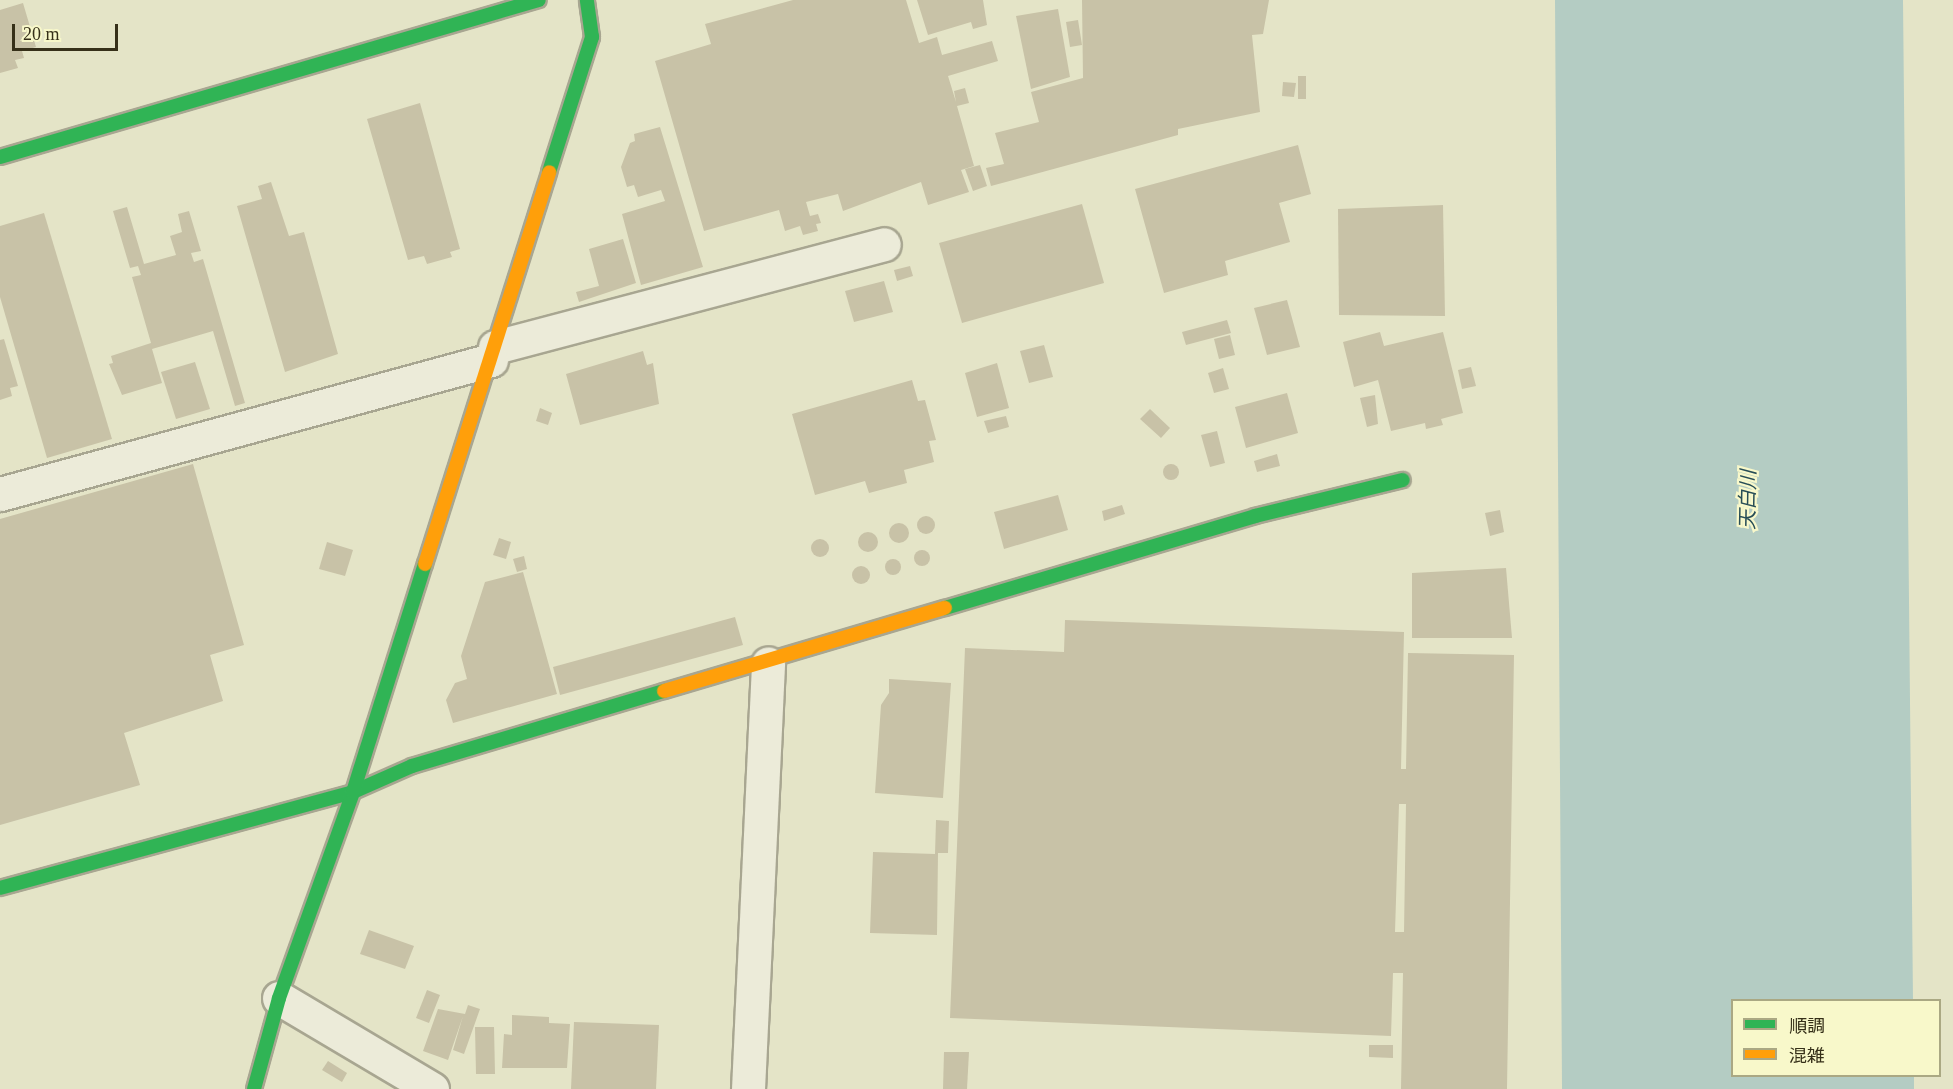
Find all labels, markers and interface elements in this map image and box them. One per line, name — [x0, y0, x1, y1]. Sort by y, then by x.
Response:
scale bar — [15, 12, 122, 50]
text: 20 m — [23, 24, 60, 44]
water label: 天白川 — [1735, 470, 1761, 530]
legend — [1731, 999, 1941, 1077]
text: 順調 — [1789, 1016, 1825, 1036]
text: 混雑 — [1789, 1046, 1825, 1066]

